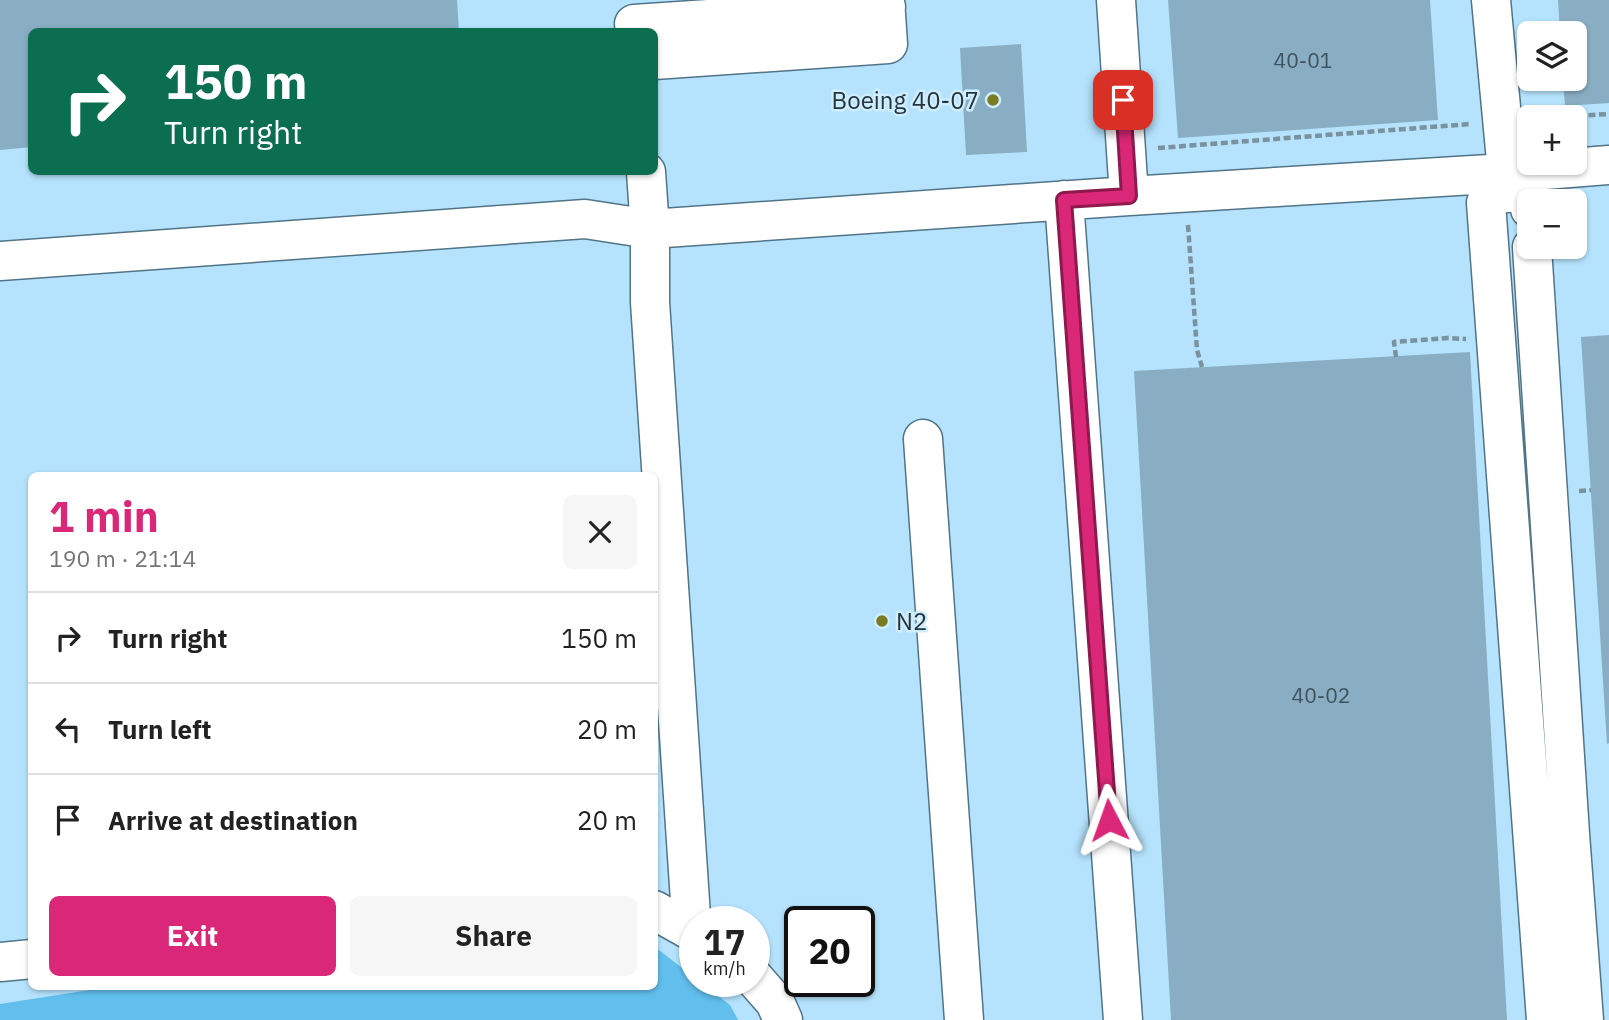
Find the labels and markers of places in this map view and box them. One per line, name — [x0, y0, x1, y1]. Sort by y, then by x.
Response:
pin — [1093, 70, 1153, 130]
place label: Boeing 40-07 — [832, 84, 979, 116]
marker: Boeing 40-07 — [985, 92, 1001, 108]
place label: N2 — [896, 605, 927, 637]
marker: N2 — [874, 613, 890, 629]

